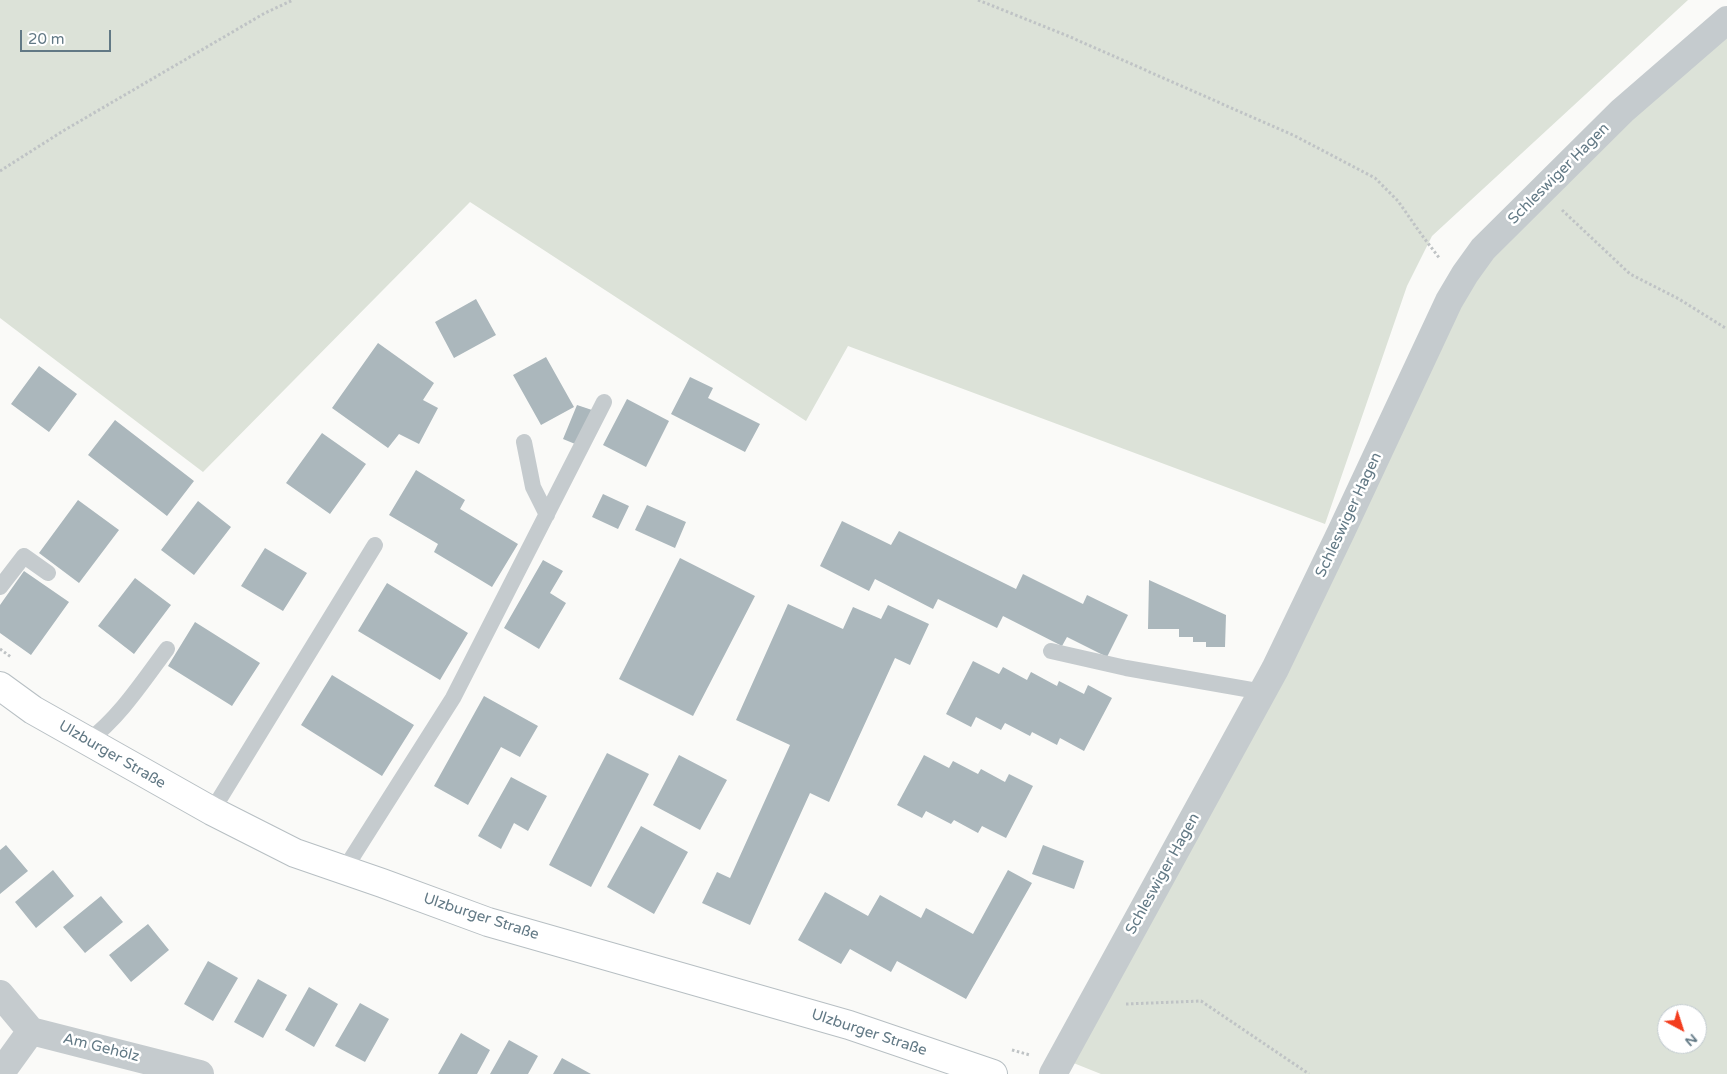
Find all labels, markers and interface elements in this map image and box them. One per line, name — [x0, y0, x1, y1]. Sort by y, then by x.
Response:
scale bar — [22, 20, 114, 52]
text: 20 m — [28, 30, 65, 48]
street label: Schleswiger Hagen — [1505, 120, 1613, 228]
street label: Schleswiger Hagen — [1312, 450, 1386, 580]
street label: Ulzburger Straße — [55, 717, 169, 793]
street label: Schleswiger Hagen — [1122, 810, 1204, 938]
street label: Ulzburger Straße — [421, 890, 541, 944]
north arrow — [1657, 1004, 1707, 1054]
street label: Ulzburger Straße — [809, 1006, 929, 1060]
street label: Am Gehölz — [61, 1030, 141, 1066]
text: N — [1682, 1030, 1701, 1050]

